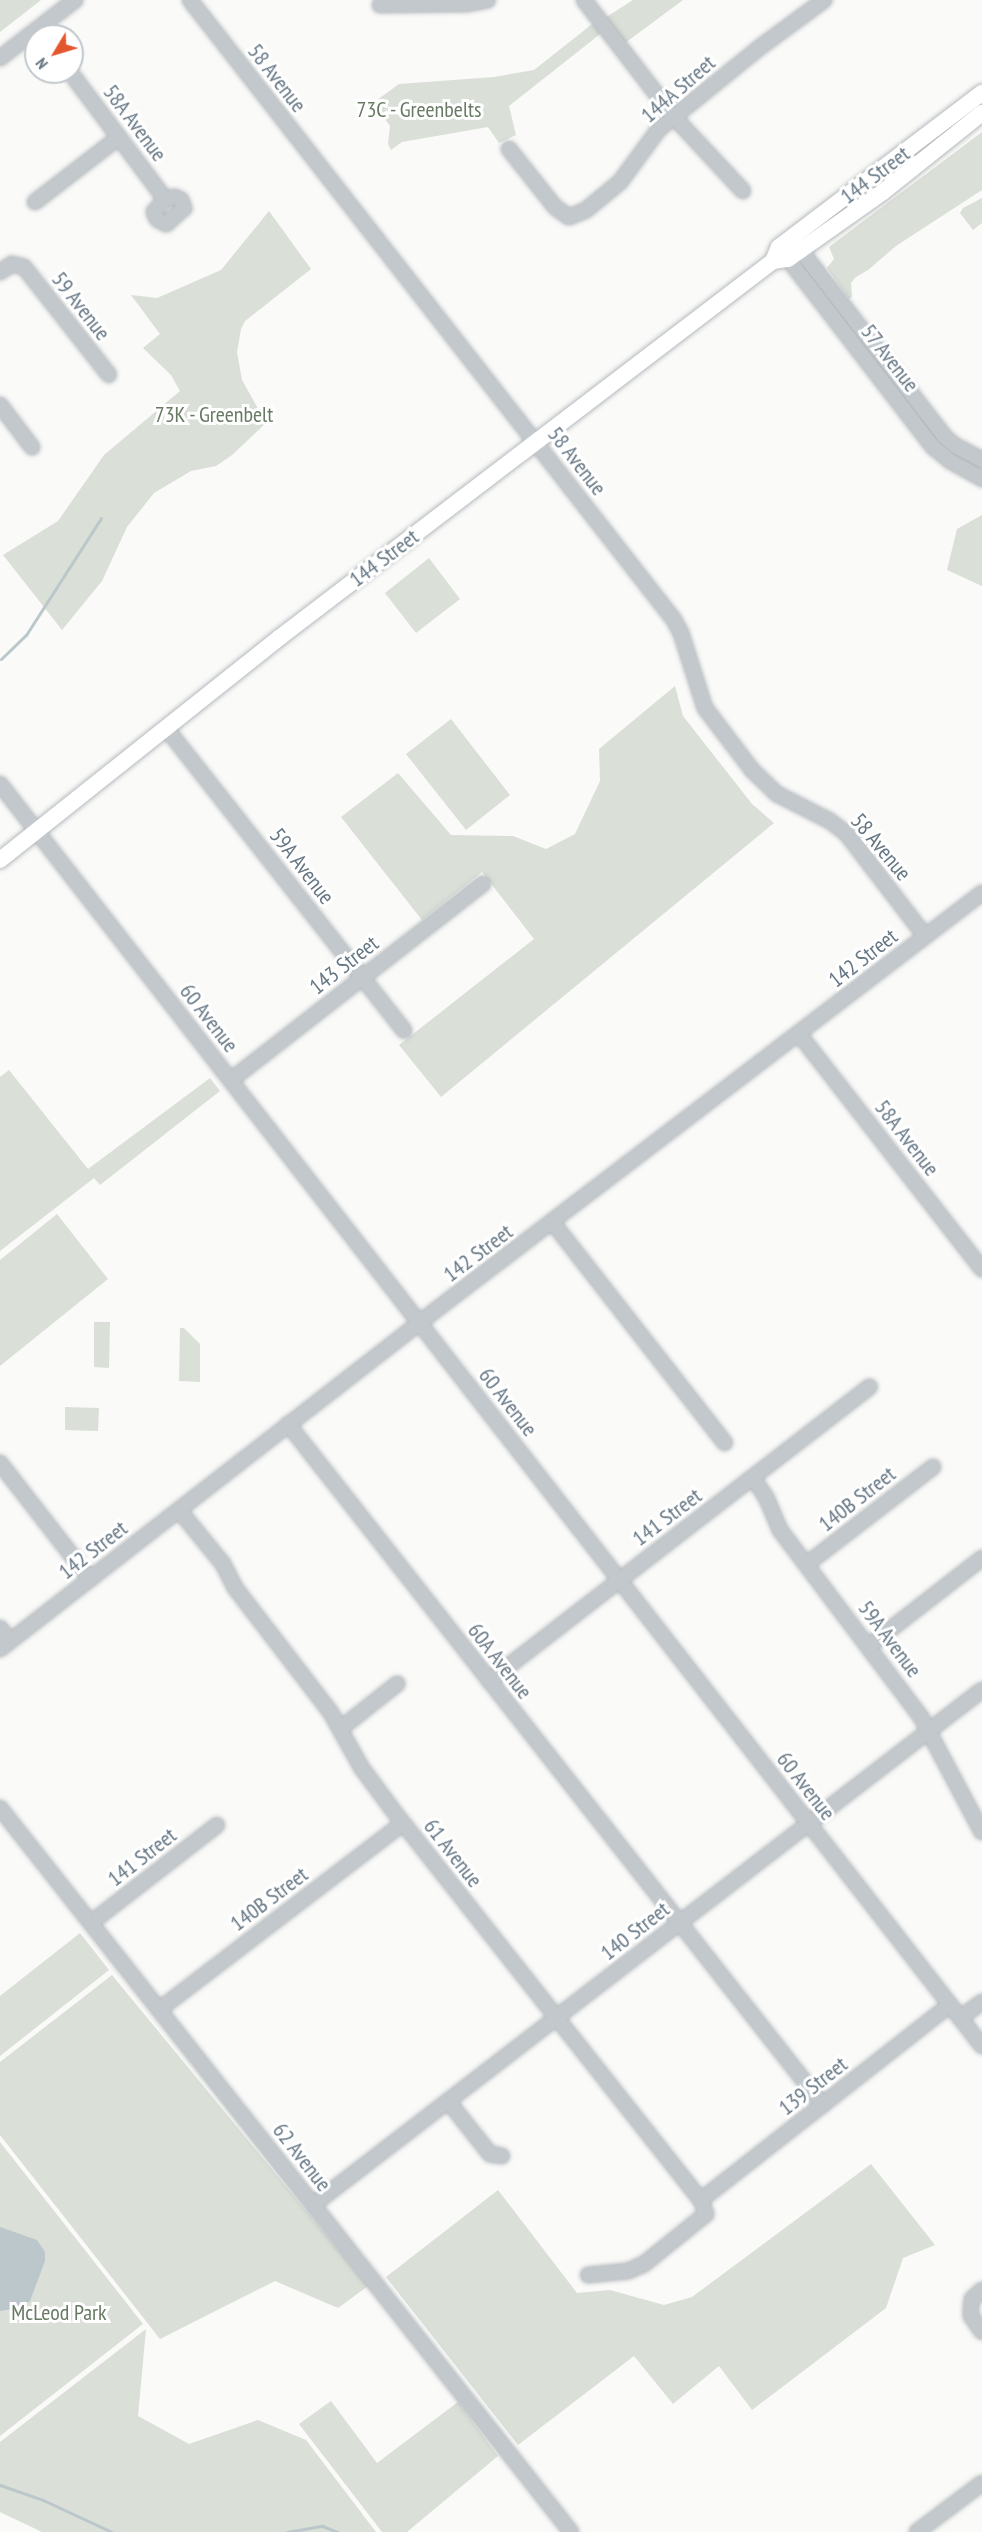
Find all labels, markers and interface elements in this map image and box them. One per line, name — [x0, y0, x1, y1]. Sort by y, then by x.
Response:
north arrow — [24, 24, 84, 84]
street label: 58 Avenue — [242, 38, 312, 118]
street label: 144A Street — [635, 49, 721, 129]
text: N — [31, 54, 52, 73]
street label: 58A Avenue — [97, 79, 173, 167]
park label: 73C - Greenbelts — [355, 97, 483, 123]
street label: 144 Street — [835, 140, 915, 210]
street label: 59 Avenue — [46, 266, 116, 346]
street label: 57 Avenue — [855, 318, 925, 398]
park label: 73K - Greenbelt — [154, 402, 274, 428]
street label: 58 Avenue — [542, 421, 612, 501]
street label: 144 Street — [344, 523, 424, 593]
street label: 58 Avenue — [845, 808, 917, 886]
street label: 59A Avenue — [264, 822, 340, 910]
street label: 142 Street — [823, 923, 903, 993]
street label: 143 Street — [304, 930, 384, 1000]
street label: 60 Avenue — [174, 978, 244, 1058]
street label: 58A Avenue — [869, 1094, 945, 1182]
street label: 142 Street — [438, 1218, 518, 1288]
street label: 60 Avenue — [473, 1362, 543, 1442]
street label: 140B Street — [813, 1461, 901, 1537]
street label: 141 Street — [627, 1482, 707, 1552]
street label: 142 Street — [53, 1515, 133, 1585]
street label: 59A Avenue — [852, 1595, 928, 1683]
street label: 60A Avenue — [462, 1617, 538, 1705]
street label: 60 Avenue — [771, 1746, 841, 1826]
street label: 61 Avenue — [418, 1813, 488, 1893]
street label: 141 Street — [102, 1822, 182, 1892]
street label: 140B Street — [225, 1861, 313, 1937]
street label: 140 Street — [595, 1896, 675, 1966]
street label: 139 Street — [773, 2051, 853, 2121]
street label: 62 Avenue — [267, 2117, 337, 2197]
park label: McLeod Park — [11, 2300, 107, 2326]

